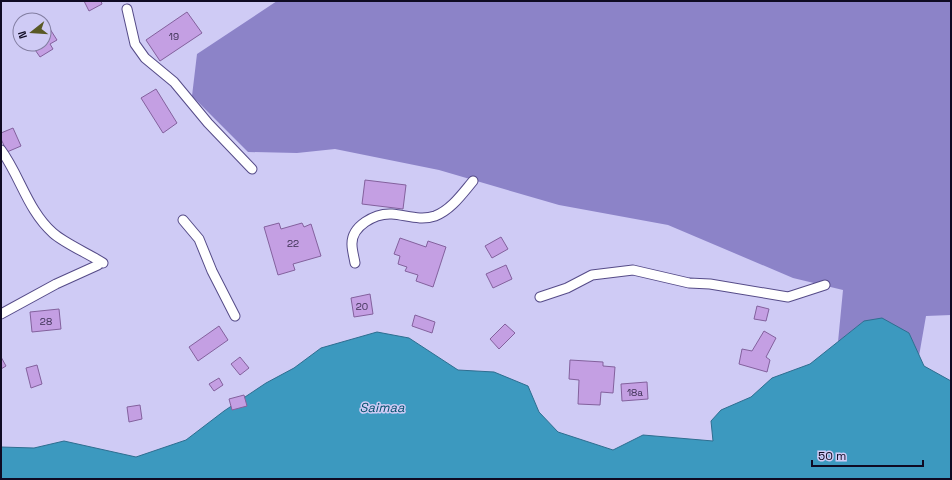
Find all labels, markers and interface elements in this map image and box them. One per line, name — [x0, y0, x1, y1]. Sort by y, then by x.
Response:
north arrow — [12, 12, 52, 52]
text: N — [15, 29, 30, 40]
house number: 19 — [169, 30, 179, 43]
house number: 22 — [287, 237, 299, 250]
house number: 20 — [356, 300, 368, 313]
house number: 28 — [40, 315, 52, 328]
house number: 18a — [627, 386, 643, 399]
water label: Saimaa — [360, 399, 405, 416]
scale bar — [812, 442, 923, 468]
text: 50 m — [818, 448, 846, 464]

